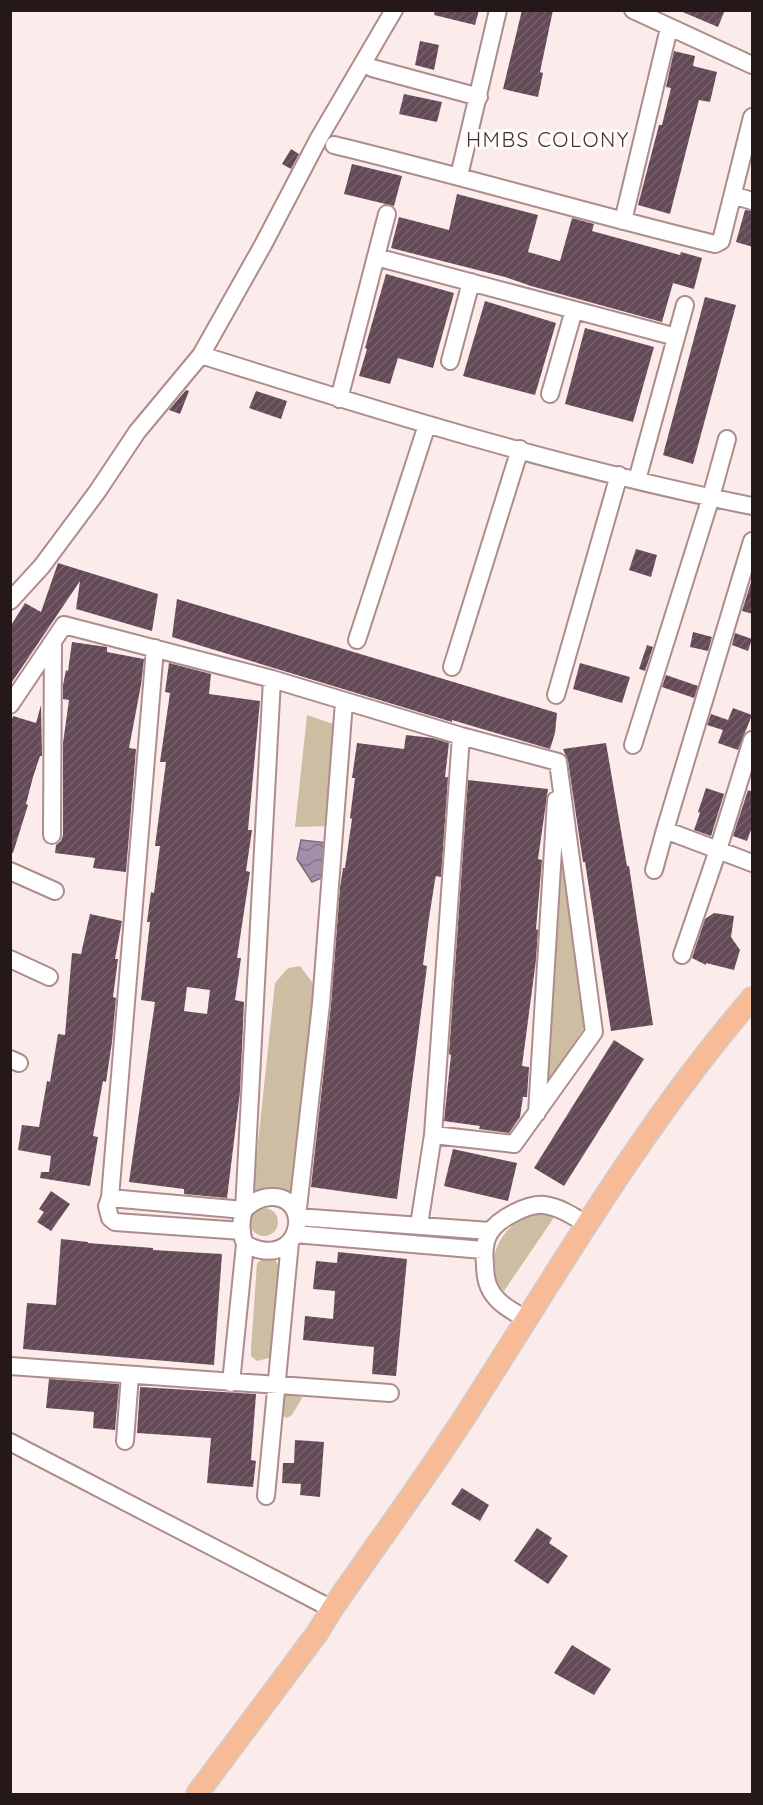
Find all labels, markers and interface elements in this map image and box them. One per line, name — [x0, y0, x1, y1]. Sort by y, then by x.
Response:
district label: HMBS COLONY — [466, 126, 630, 152]

